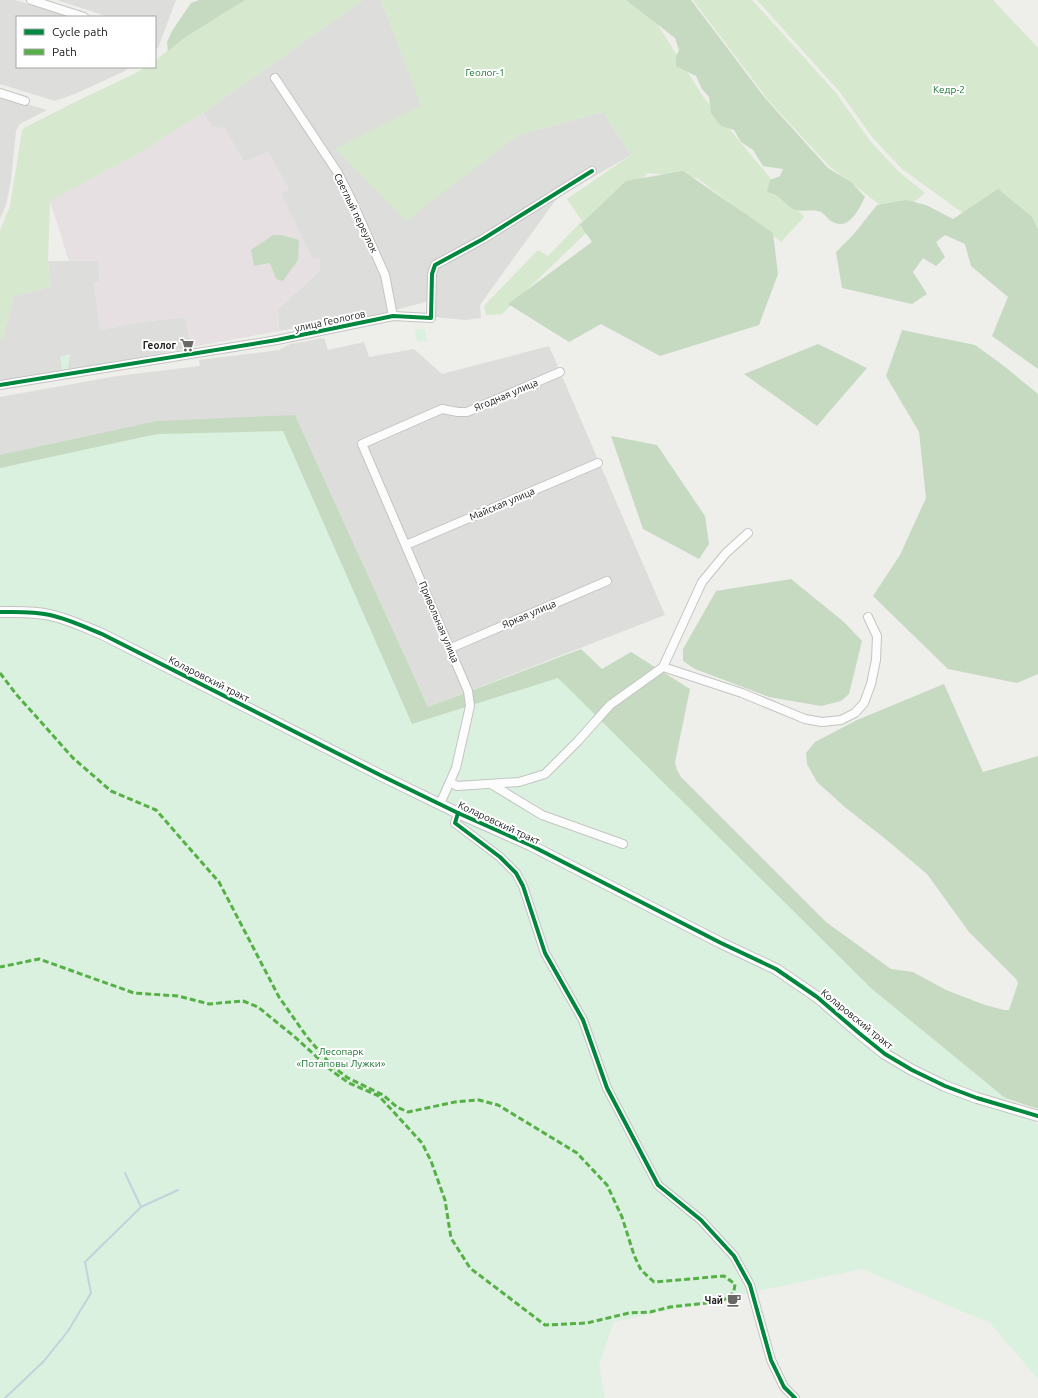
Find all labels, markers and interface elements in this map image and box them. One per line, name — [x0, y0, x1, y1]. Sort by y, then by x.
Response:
legend — [16, 16, 156, 68]
text: Cycle path — [52, 25, 108, 38]
text: Path — [52, 45, 77, 58]
park label: Геолог-1 — [465, 67, 505, 78]
park label: Кедр-2 — [933, 84, 965, 95]
street label: Светлый переулок — [332, 171, 380, 255]
street label: улица Геологов — [294, 308, 366, 334]
supermarket icon: Геолог — [179, 337, 195, 353]
place label: Геолог — [143, 340, 177, 351]
street label: Ягодная улица — [473, 377, 539, 413]
street label: Майская улица — [468, 485, 536, 523]
street label: Привольная улица — [417, 580, 461, 664]
street label: Яркая улица — [500, 598, 558, 630]
street label: Коларовский тракт — [167, 654, 252, 704]
street label: Коларовский тракт — [456, 799, 542, 847]
street label: Коларовский тракт — [819, 987, 895, 1052]
park label: Лесопарк «Потаповы Лужки» — [297, 1046, 386, 1069]
cafe icon: Чай — [726, 1292, 742, 1308]
place label: Чай — [705, 1295, 723, 1306]

